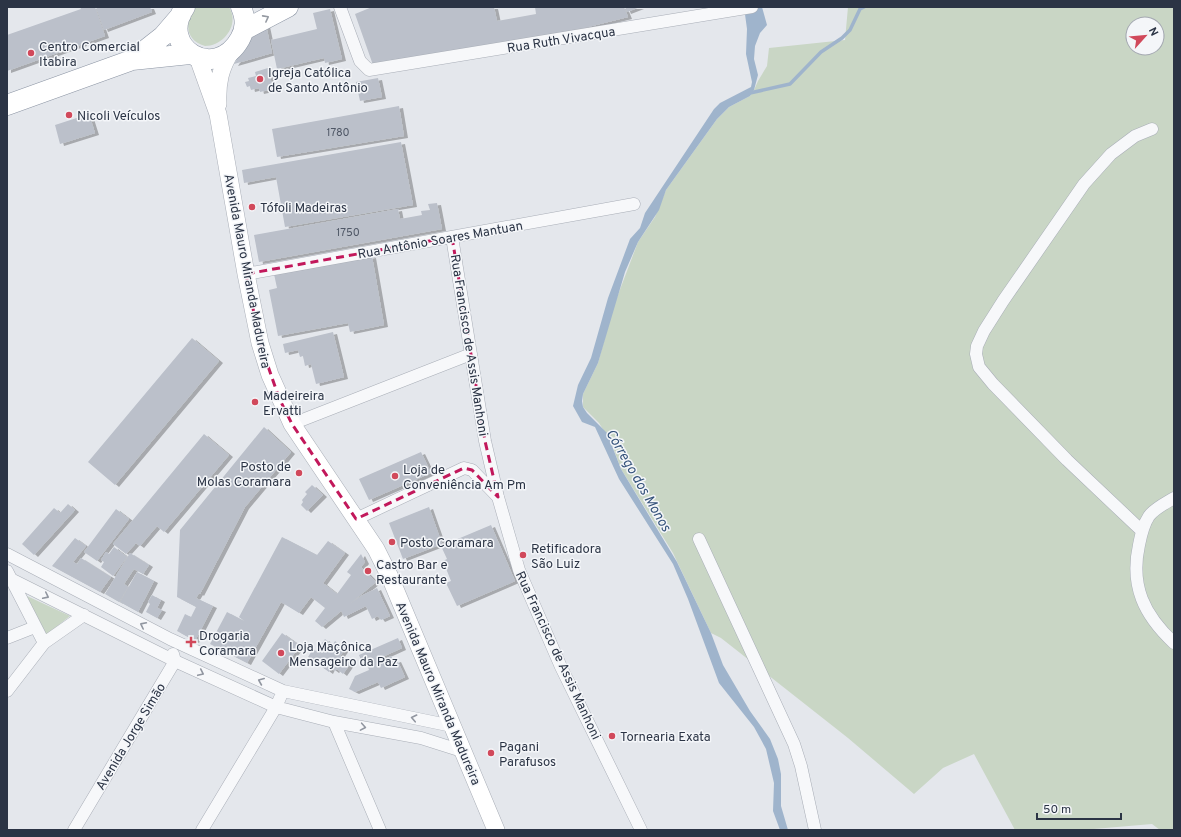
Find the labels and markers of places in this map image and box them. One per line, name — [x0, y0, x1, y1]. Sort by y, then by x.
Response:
place label: Centro Comercial Itabira — [39, 40, 140, 71]
marker: Centro Comercial Itabira — [26, 48, 36, 58]
place label: Igreja Católica de Santo Antônio — [268, 66, 368, 97]
marker: Igreja Católica de Santo Antônio — [255, 74, 265, 84]
place label: Nicoli Veículos — [77, 109, 160, 125]
marker: Nicoli Veículos — [64, 110, 74, 120]
place label: Tófoli Madeiras — [260, 201, 347, 217]
marker: Tófoli Madeiras — [247, 202, 257, 212]
place label: Madeireira Ervatti — [263, 389, 324, 420]
marker: Madeireira Ervatti — [250, 397, 260, 407]
place label: Posto de Molas Coramara — [197, 460, 291, 491]
place label: Loja de Conveniência Am Pm — [403, 463, 526, 494]
marker: Posto de Molas Coramara — [294, 468, 304, 478]
marker: Loja de Conveniência Am Pm — [390, 471, 400, 481]
place label: Posto Coramara — [400, 536, 494, 552]
marker: Posto Coramara — [387, 537, 397, 547]
place label: Retificadora São Luiz — [531, 542, 601, 573]
marker: Retificadora São Luiz — [518, 550, 528, 560]
place label: Castro Bar e Restaurante — [376, 558, 447, 589]
marker: Castro Bar e Restaurante — [363, 566, 373, 576]
place label: Drogaria Coramara — [199, 629, 256, 660]
marker: Drogaria Coramara — [186, 637, 196, 647]
place label: Loja Maçônica Mensageiro da Paz — [289, 640, 398, 671]
marker: Loja Maçônica Mensageiro da Paz — [276, 648, 286, 658]
place label: Tornearia Exata — [620, 730, 711, 746]
marker: Tornearia Exata — [607, 731, 617, 741]
place label: Pagani Parafusos — [499, 740, 556, 771]
marker: Pagani Parafusos — [486, 748, 496, 758]

